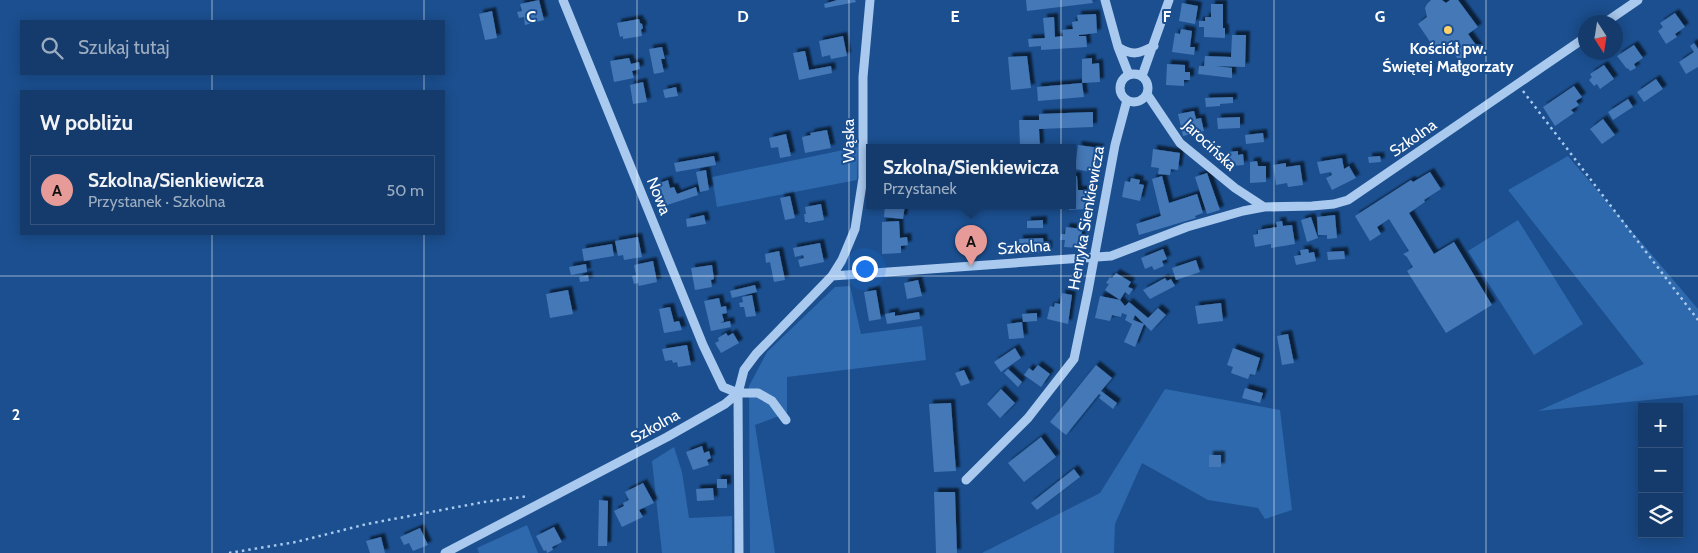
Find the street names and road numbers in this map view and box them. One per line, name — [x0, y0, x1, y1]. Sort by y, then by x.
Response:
street label: Jarocińska — [1179, 115, 1241, 175]
street label: Szkolna — [1386, 115, 1440, 161]
street label: Wąska — [839, 119, 858, 163]
street label: Henryka Sienkiewicza — [1064, 144, 1108, 291]
street label: Nowa — [643, 174, 675, 218]
street label: Szkolna — [997, 236, 1051, 258]
street label: Szkolna — [627, 405, 683, 447]

